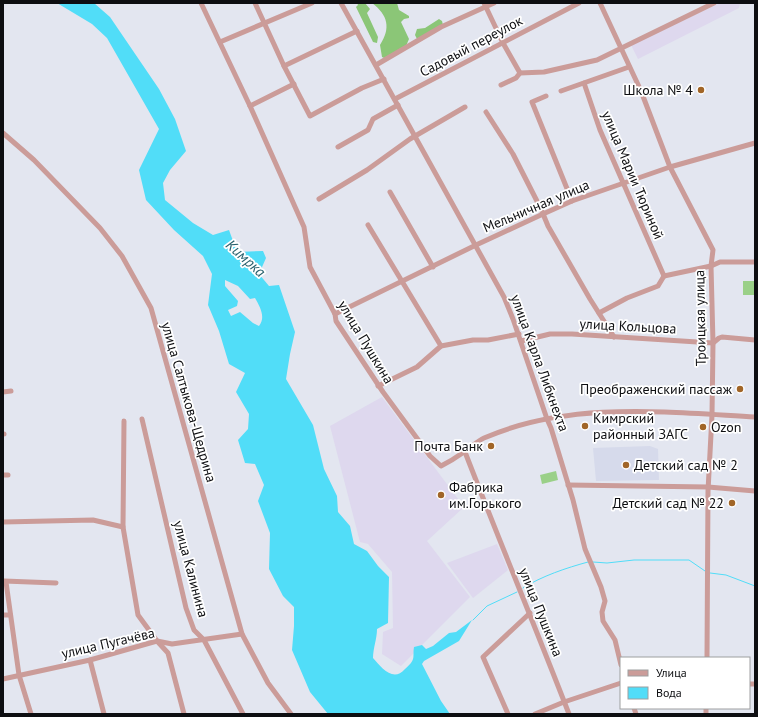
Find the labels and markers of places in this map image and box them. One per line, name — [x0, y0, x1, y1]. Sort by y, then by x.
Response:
place label: Школа № 4 — [623, 81, 693, 99]
marker: Школа № 4 — [696, 85, 706, 95]
place label: Преображенский пассаж — [580, 380, 733, 398]
marker: Преображенский пассаж — [735, 384, 745, 394]
place label: Кимрский районный ЗАГС — [593, 409, 688, 443]
place label: Ozon — [711, 418, 741, 436]
marker: Кимрский районный ЗАГС — [580, 421, 590, 431]
marker: Ozon — [698, 422, 708, 432]
place label: Почта Банк — [414, 437, 483, 455]
marker: Почта Банк — [486, 441, 496, 451]
place label: Детский сад № 2 — [634, 456, 738, 474]
marker: Детский сад № 2 — [621, 460, 631, 470]
place label: Фабрика им.Горького — [449, 478, 521, 512]
marker: Фабрика им.Горького — [436, 490, 446, 500]
place label: Детский сад № 22 — [613, 494, 724, 512]
marker: Детский сад № 22 — [727, 498, 737, 508]

